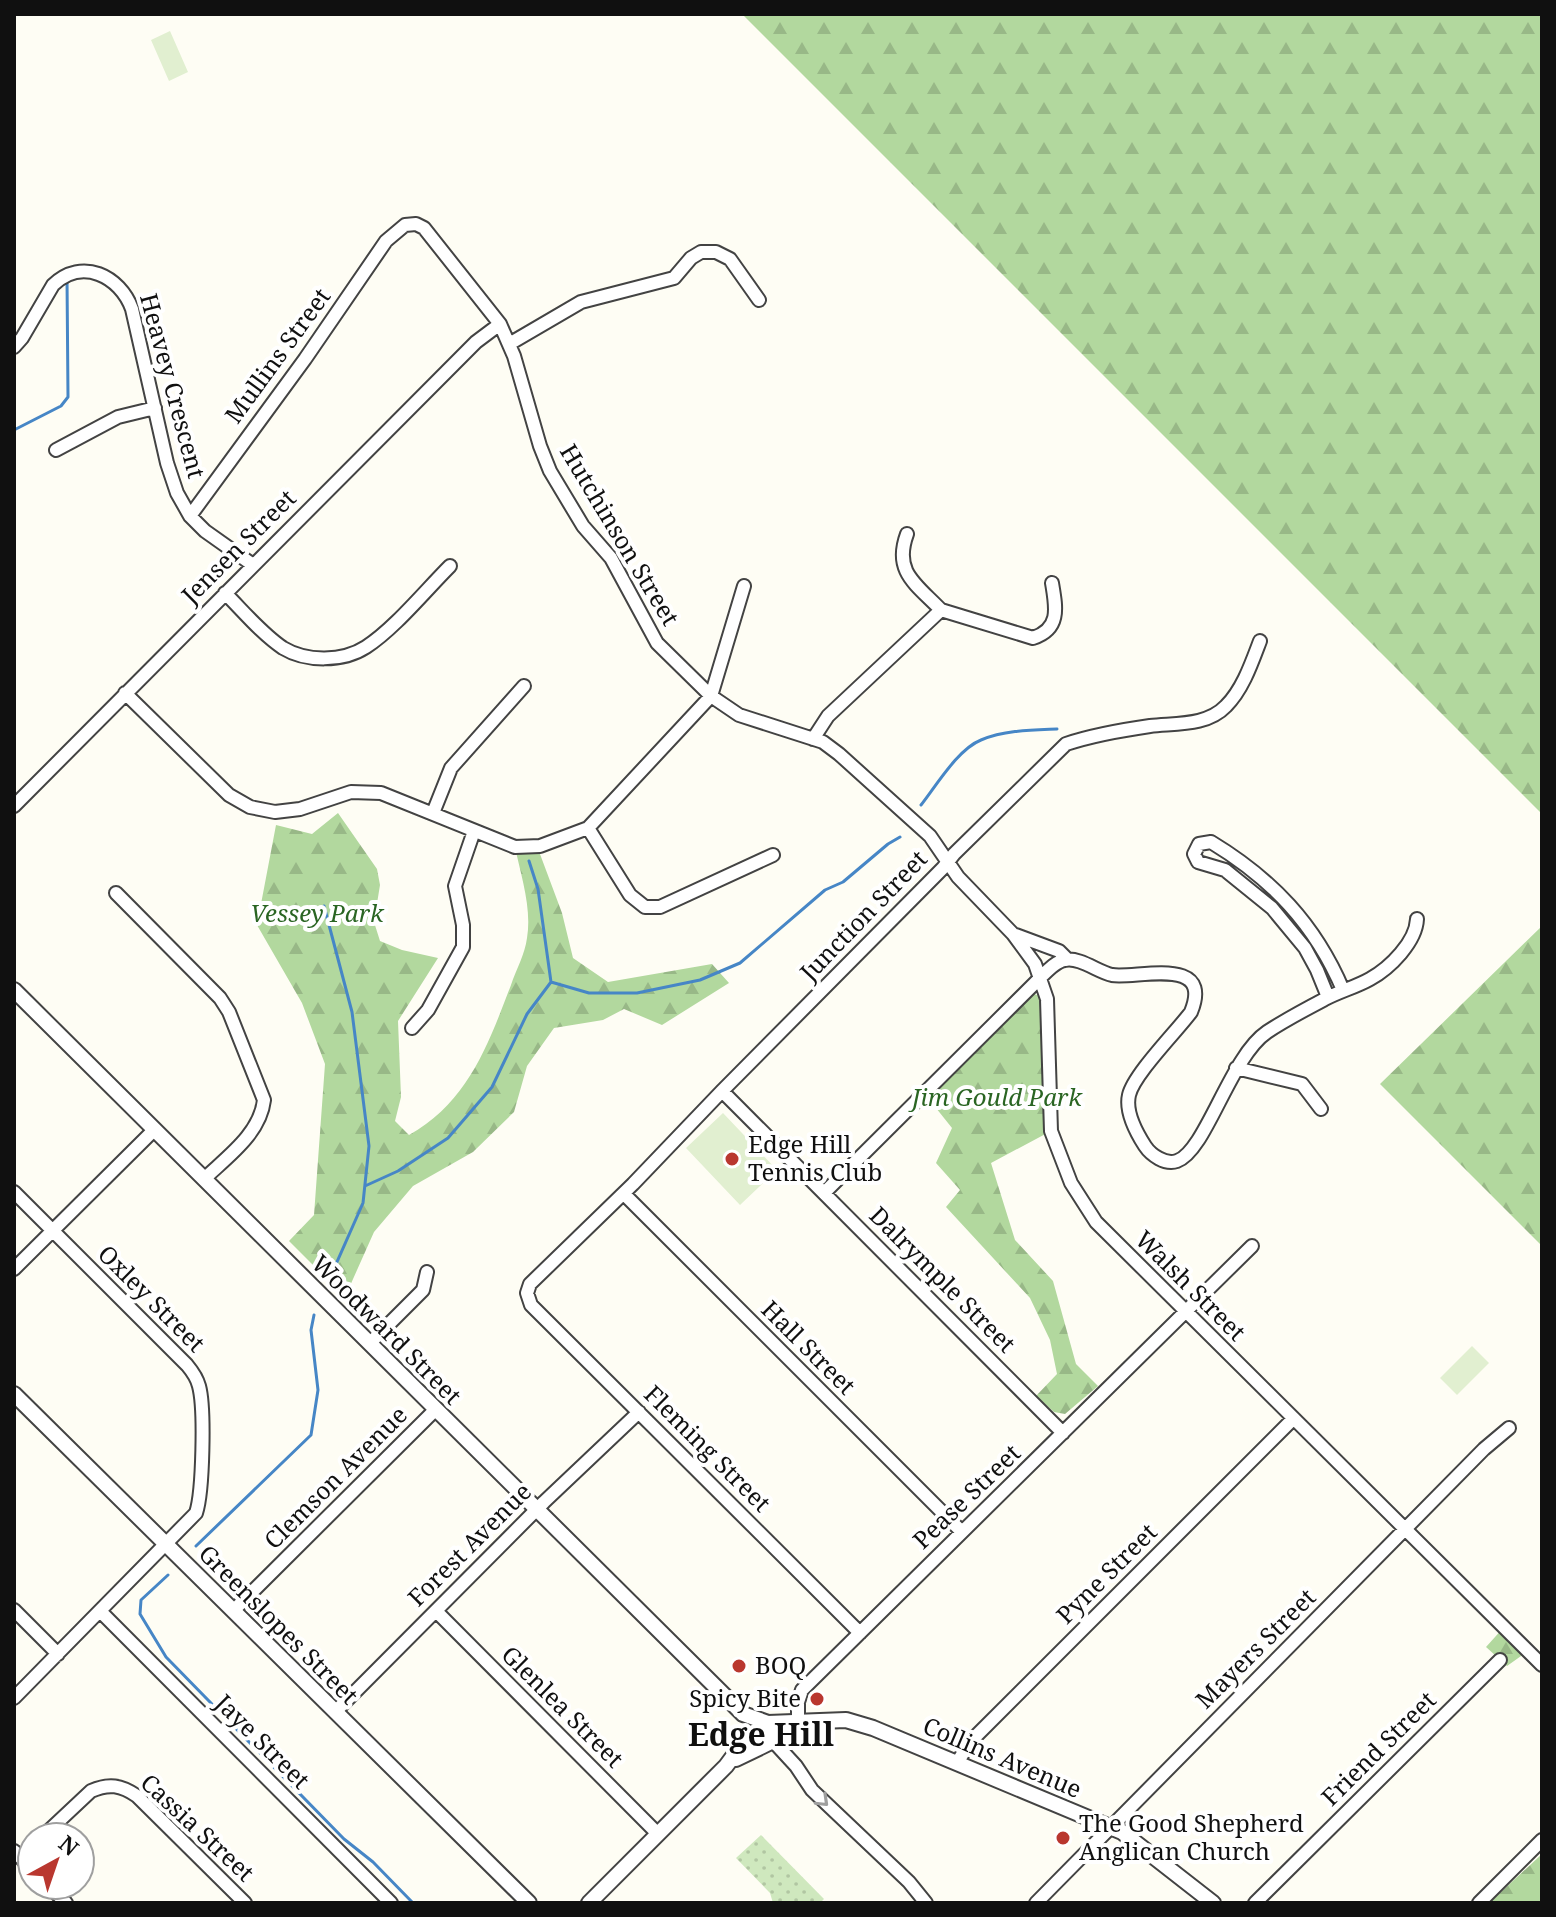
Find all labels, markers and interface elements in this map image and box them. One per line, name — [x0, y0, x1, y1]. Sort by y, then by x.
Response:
street label: Mullins Street — [216, 281, 337, 429]
street label: Heavey Crescent — [133, 289, 214, 482]
street label: Hutchinson Street — [553, 437, 688, 631]
street label: Jensen Street — [173, 482, 302, 611]
street label: Junction Street — [791, 842, 934, 988]
park label: Vessey Park — [250, 896, 385, 929]
park label: Jim Gould Park — [908, 1080, 1083, 1113]
place label: Edge Hill Tennis Club — [748, 1127, 882, 1188]
marker: Edge Hill Tennis Club — [723, 1150, 741, 1168]
street label: Dalrymple Street — [863, 1199, 1023, 1359]
street label: Walsh Street — [1129, 1222, 1254, 1347]
street label: Oxley Street — [91, 1237, 213, 1359]
street label: Woodward Street — [305, 1247, 469, 1411]
street label: Hall Street — [755, 1293, 863, 1401]
street label: Fleming Street — [638, 1377, 779, 1518]
street label: Clemson Avenue — [256, 1398, 414, 1556]
street label: Pease Street — [905, 1436, 1027, 1556]
street label: Forest Avenue — [400, 1475, 538, 1613]
street label: Pyne Street — [1048, 1515, 1163, 1630]
street label: Greenslopes Street — [192, 1537, 366, 1711]
street label: Mayers Street — [1188, 1581, 1322, 1715]
street label: Glenlea Street — [495, 1638, 631, 1774]
place label: BOQ — [755, 1648, 806, 1681]
marker: BOQ — [730, 1657, 748, 1675]
place label: Spicy Bite — [689, 1681, 801, 1714]
street label: Friend Street — [1313, 1683, 1442, 1812]
street label: Jaye Street — [208, 1686, 318, 1795]
marker: Spicy Bite — [808, 1690, 826, 1708]
street label: Collins Avenue — [918, 1708, 1087, 1805]
district label: Edge Hill — [688, 1712, 834, 1755]
street label: Cassia Street — [134, 1766, 262, 1888]
one-way arrow — [814, 1791, 828, 1806]
place label: The Good Shepherd Anglican Church — [1079, 1806, 1304, 1867]
north arrow — [16, 1821, 96, 1901]
text: N — [53, 1828, 86, 1862]
marker: The Good Shepherd Anglican Church — [1054, 1829, 1072, 1847]

